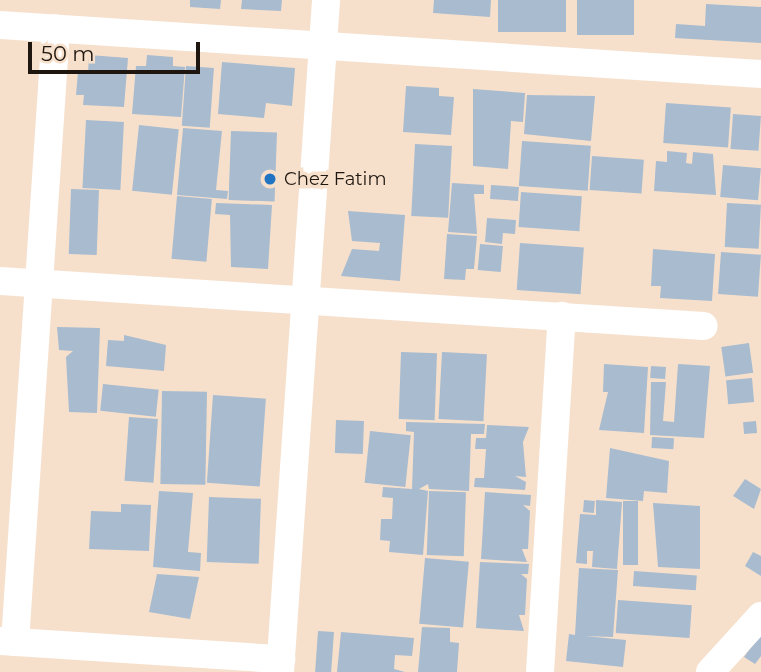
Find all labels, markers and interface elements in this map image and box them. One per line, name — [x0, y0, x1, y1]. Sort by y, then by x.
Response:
scale bar — [32, 28, 203, 72]
text: 50 m — [41, 41, 95, 66]
place label: Chez Fatim — [284, 168, 387, 190]
marker: Chez Fatim — [262, 171, 278, 187]

